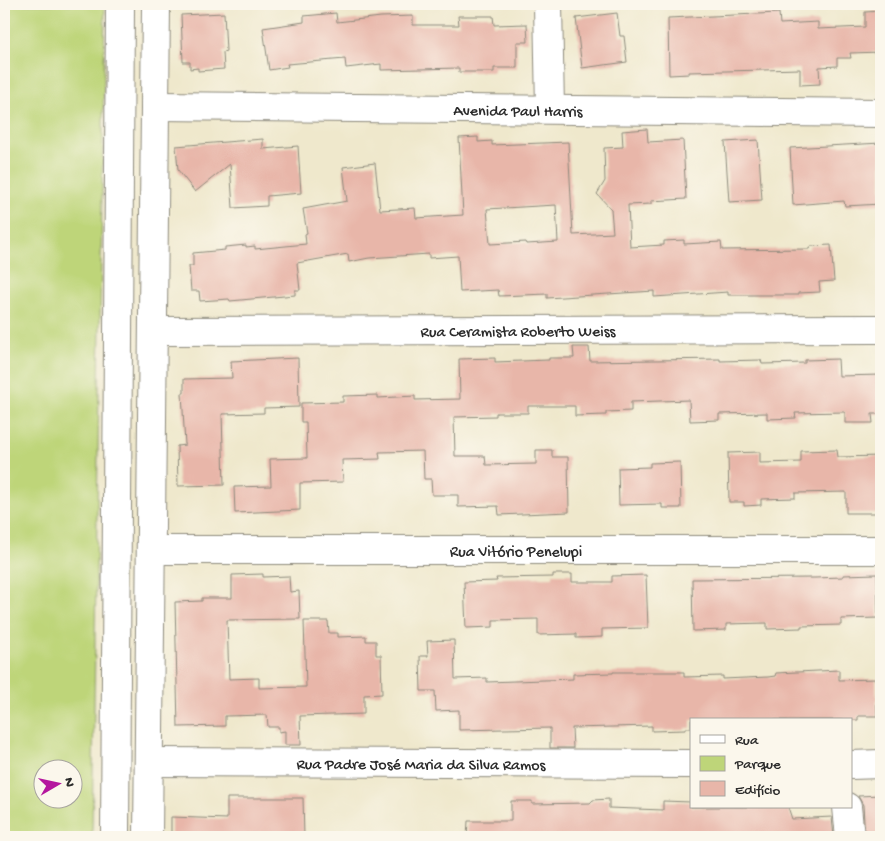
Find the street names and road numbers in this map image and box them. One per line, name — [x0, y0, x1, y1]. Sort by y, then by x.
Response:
street label: Avenida Paul Harris — [453, 103, 584, 123]
street label: Rua Ceramista Roberto Weiss — [421, 324, 617, 343]
street label: Rua Vitório Penelupi — [450, 544, 582, 563]
street label: Rua Padre José Maria da Silva Ramos — [296, 757, 547, 776]

